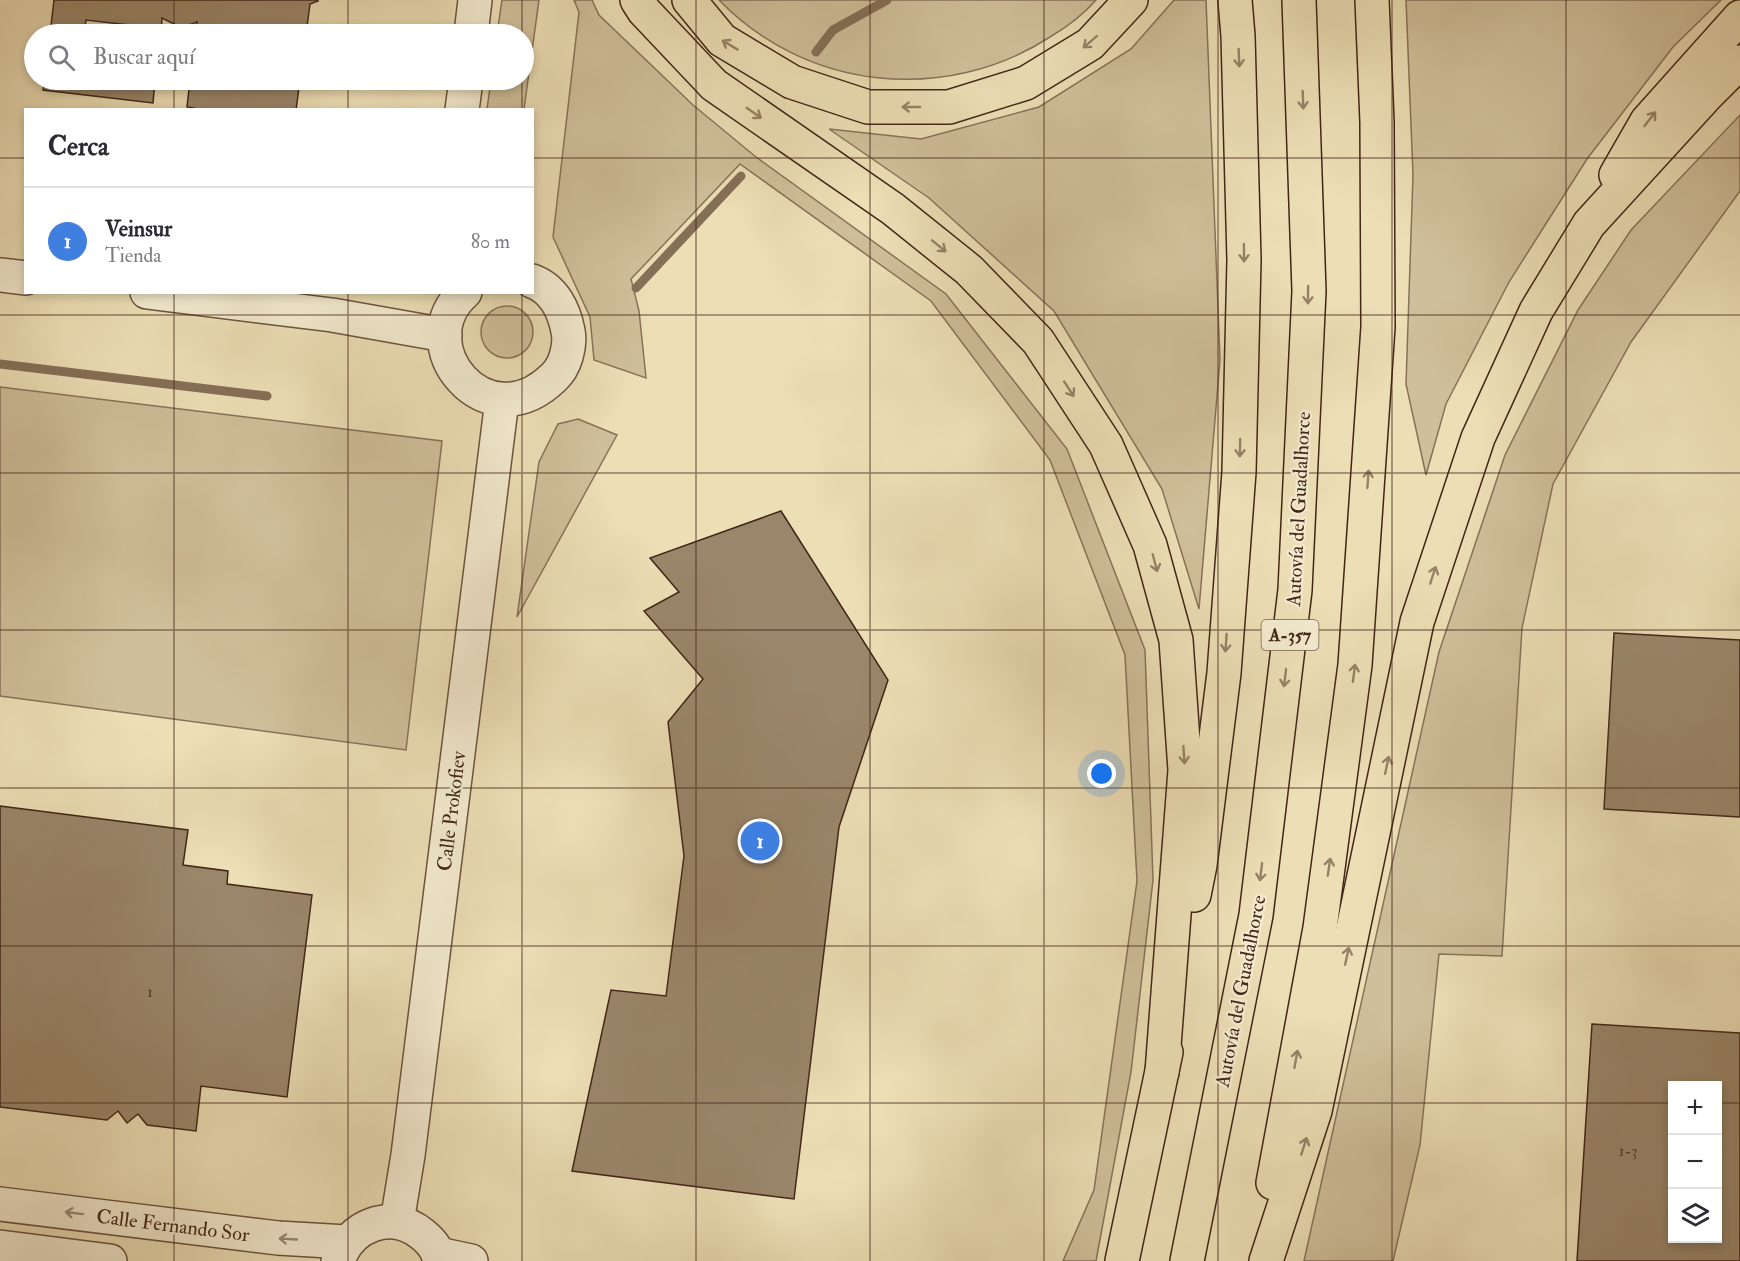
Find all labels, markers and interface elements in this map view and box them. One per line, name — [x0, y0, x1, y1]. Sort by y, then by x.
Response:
search box — [24, 24, 534, 90]
one-way arrow — [1083, 35, 1098, 49]
one-way arrow — [722, 38, 739, 50]
icon: search — [45, 41, 78, 74]
text: Buscar aquí — [93, 43, 195, 71]
one-way arrow — [1233, 48, 1244, 68]
one-way arrow — [1297, 90, 1309, 110]
one-way arrow — [902, 101, 922, 113]
one-way arrow — [746, 107, 762, 119]
one-way arrow — [1643, 111, 1656, 127]
text: Cerca — [48, 131, 109, 163]
text: Veinsur — [105, 215, 172, 243]
text: 1 — [64, 229, 71, 254]
text: 80 m — [471, 229, 510, 254]
one-way arrow — [931, 239, 947, 252]
text: Tienda — [105, 243, 162, 268]
one-way arrow — [1238, 243, 1250, 263]
one-way arrow — [1302, 285, 1314, 305]
one-way arrow — [1063, 380, 1075, 397]
street label: Autovía del Guadalhorce — [1281, 411, 1316, 608]
one-way arrow — [1234, 438, 1245, 458]
one-way arrow — [1362, 469, 1373, 489]
one-way arrow — [1150, 553, 1161, 572]
one-way arrow — [1428, 567, 1439, 585]
road number: A-357 — [1262, 620, 1318, 650]
one-way arrow — [1220, 632, 1231, 652]
one-way arrow — [1349, 664, 1360, 684]
one-way arrow — [1279, 668, 1290, 688]
one-way arrow — [1179, 744, 1190, 764]
street label: Calle Prokofiev — [432, 749, 471, 873]
one-way arrow — [1382, 756, 1393, 775]
your location — [1087, 759, 1116, 788]
pin: 1 — [740, 818, 780, 864]
one-way arrow — [1323, 857, 1334, 877]
one-way arrow — [1256, 862, 1267, 881]
street label: Autovía del Guadalhorce — [1209, 893, 1271, 1090]
one-way arrow — [1342, 946, 1353, 966]
house number: 1 — [147, 982, 153, 1002]
one-way arrow — [1291, 1050, 1302, 1069]
map controls — [1668, 1081, 1722, 1243]
button: + — [1668, 1081, 1722, 1135]
button: − — [1668, 1135, 1722, 1189]
one-way arrow — [1299, 1137, 1310, 1156]
house number: 1-3 — [1619, 1141, 1637, 1161]
button: layers — [1668, 1189, 1722, 1243]
street label: Calle Fernando Sor — [95, 1204, 251, 1247]
one-way arrow — [64, 1208, 84, 1219]
one-way arrow — [279, 1233, 299, 1244]

